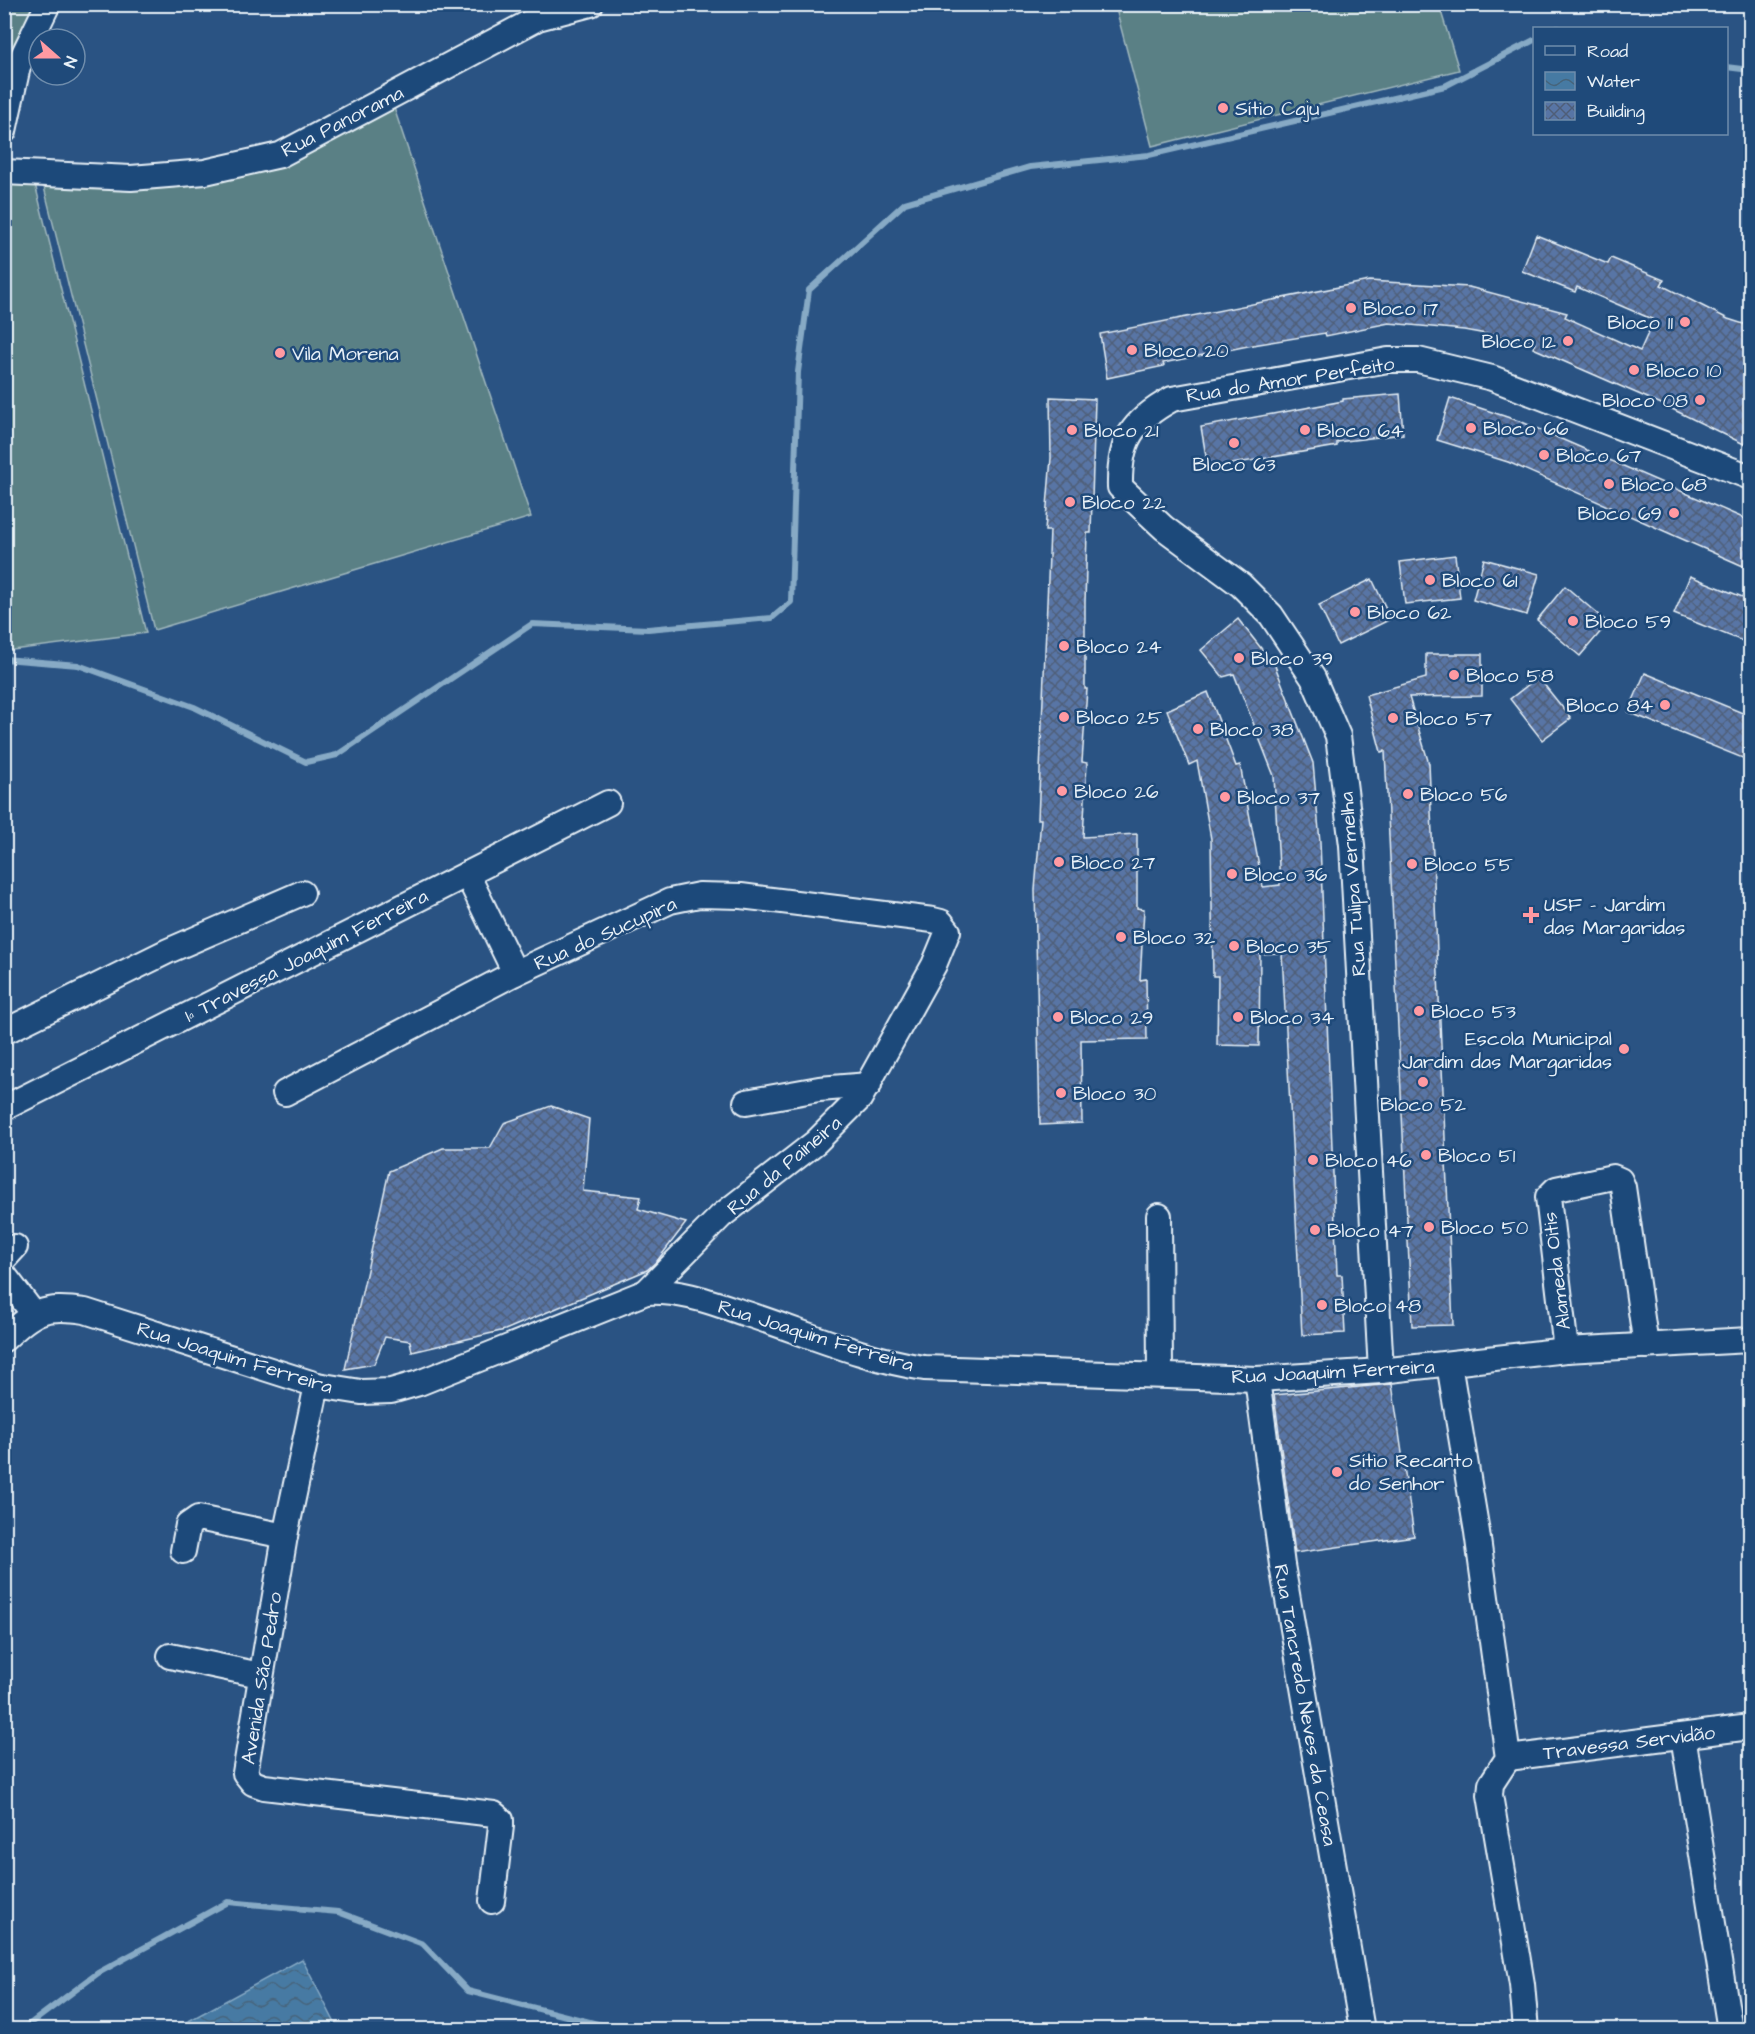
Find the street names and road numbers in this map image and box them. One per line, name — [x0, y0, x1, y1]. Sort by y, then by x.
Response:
street label: Rua Panorama — [277, 79, 408, 165]
street label: Rua do Amor Perfeito — [1184, 350, 1396, 410]
street label: Rua Tulipa Vermelha — [1333, 791, 1373, 977]
street label: 1ª Travessa Joaquim Ferreira — [180, 882, 433, 1030]
street label: Rua do Sucupira — [530, 890, 681, 978]
street label: Rua da Paineira — [721, 1109, 848, 1222]
street label: Alameda Oitis — [1536, 1210, 1578, 1331]
street label: Rua Joaquim Ferreira — [714, 1293, 917, 1379]
street label: Rua Joaquim Ferreira — [133, 1315, 336, 1401]
street label: Rua Joaquim Ferreira — [1231, 1353, 1435, 1391]
street label: Rua Tancredo Neves da Ceasa — [1266, 1562, 1344, 1848]
street label: Avenida São Pedro — [235, 1590, 289, 1766]
street label: Travessa Servidão — [1542, 1719, 1717, 1767]

